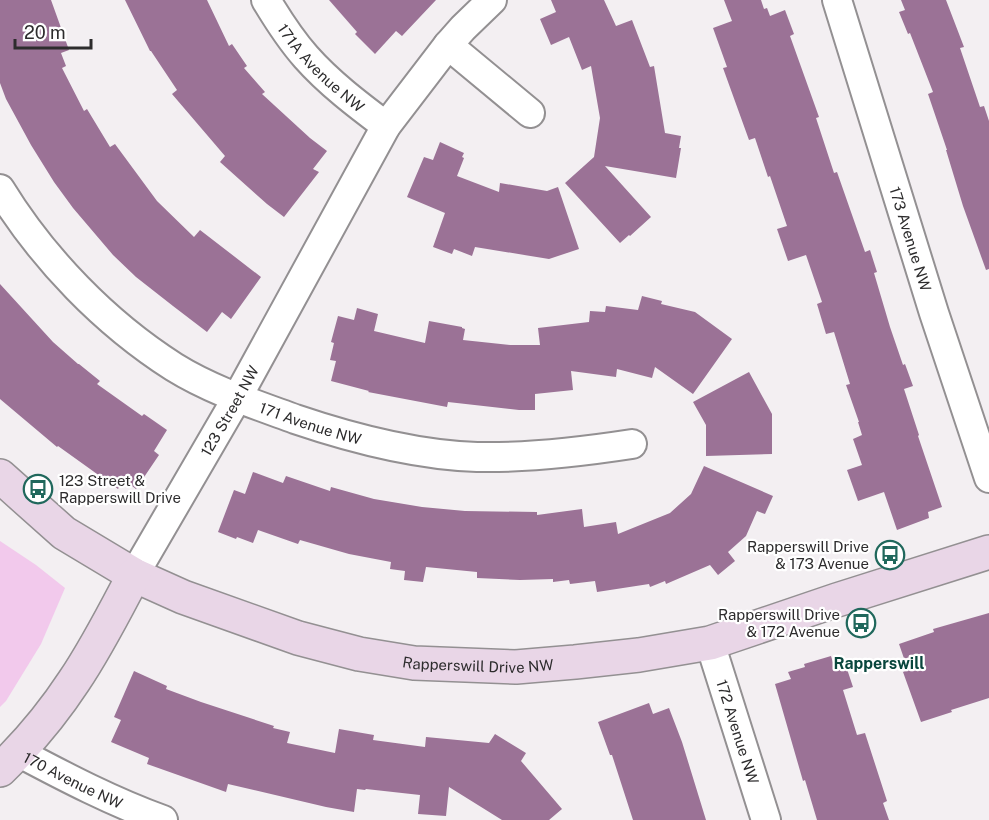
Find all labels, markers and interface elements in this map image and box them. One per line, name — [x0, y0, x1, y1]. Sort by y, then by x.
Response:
scale bar — [15, 12, 92, 50]
street label: 171A Avenue NW — [275, 20, 368, 115]
text: 20 m — [24, 22, 66, 43]
street label: 173 Avenue NW — [887, 184, 935, 293]
street label: 123 Street NW — [197, 362, 262, 459]
street label: 171 Avenue NW — [257, 398, 363, 447]
place label: 123 Street & Rapperswill Drive — [59, 472, 181, 506]
bus stop icon: 123 Street & Rapperswill Drive — [22, 473, 54, 505]
place label: Rapperswill Drive & 173 Avenue — [747, 538, 869, 572]
bus stop icon: Rapperswill Drive & 173 Avenue — [874, 539, 906, 571]
place label: Rapperswill Drive & 172 Avenue — [718, 606, 840, 640]
bus stop icon: Rapperswill Drive & 172 Avenue — [845, 607, 877, 639]
street label: Rapperswill Drive NW — [401, 653, 554, 676]
district label: Rapperswill — [834, 654, 924, 673]
street label: 172 Avenue NW — [714, 677, 763, 786]
street label: 170 Avenue NW — [21, 748, 126, 811]

